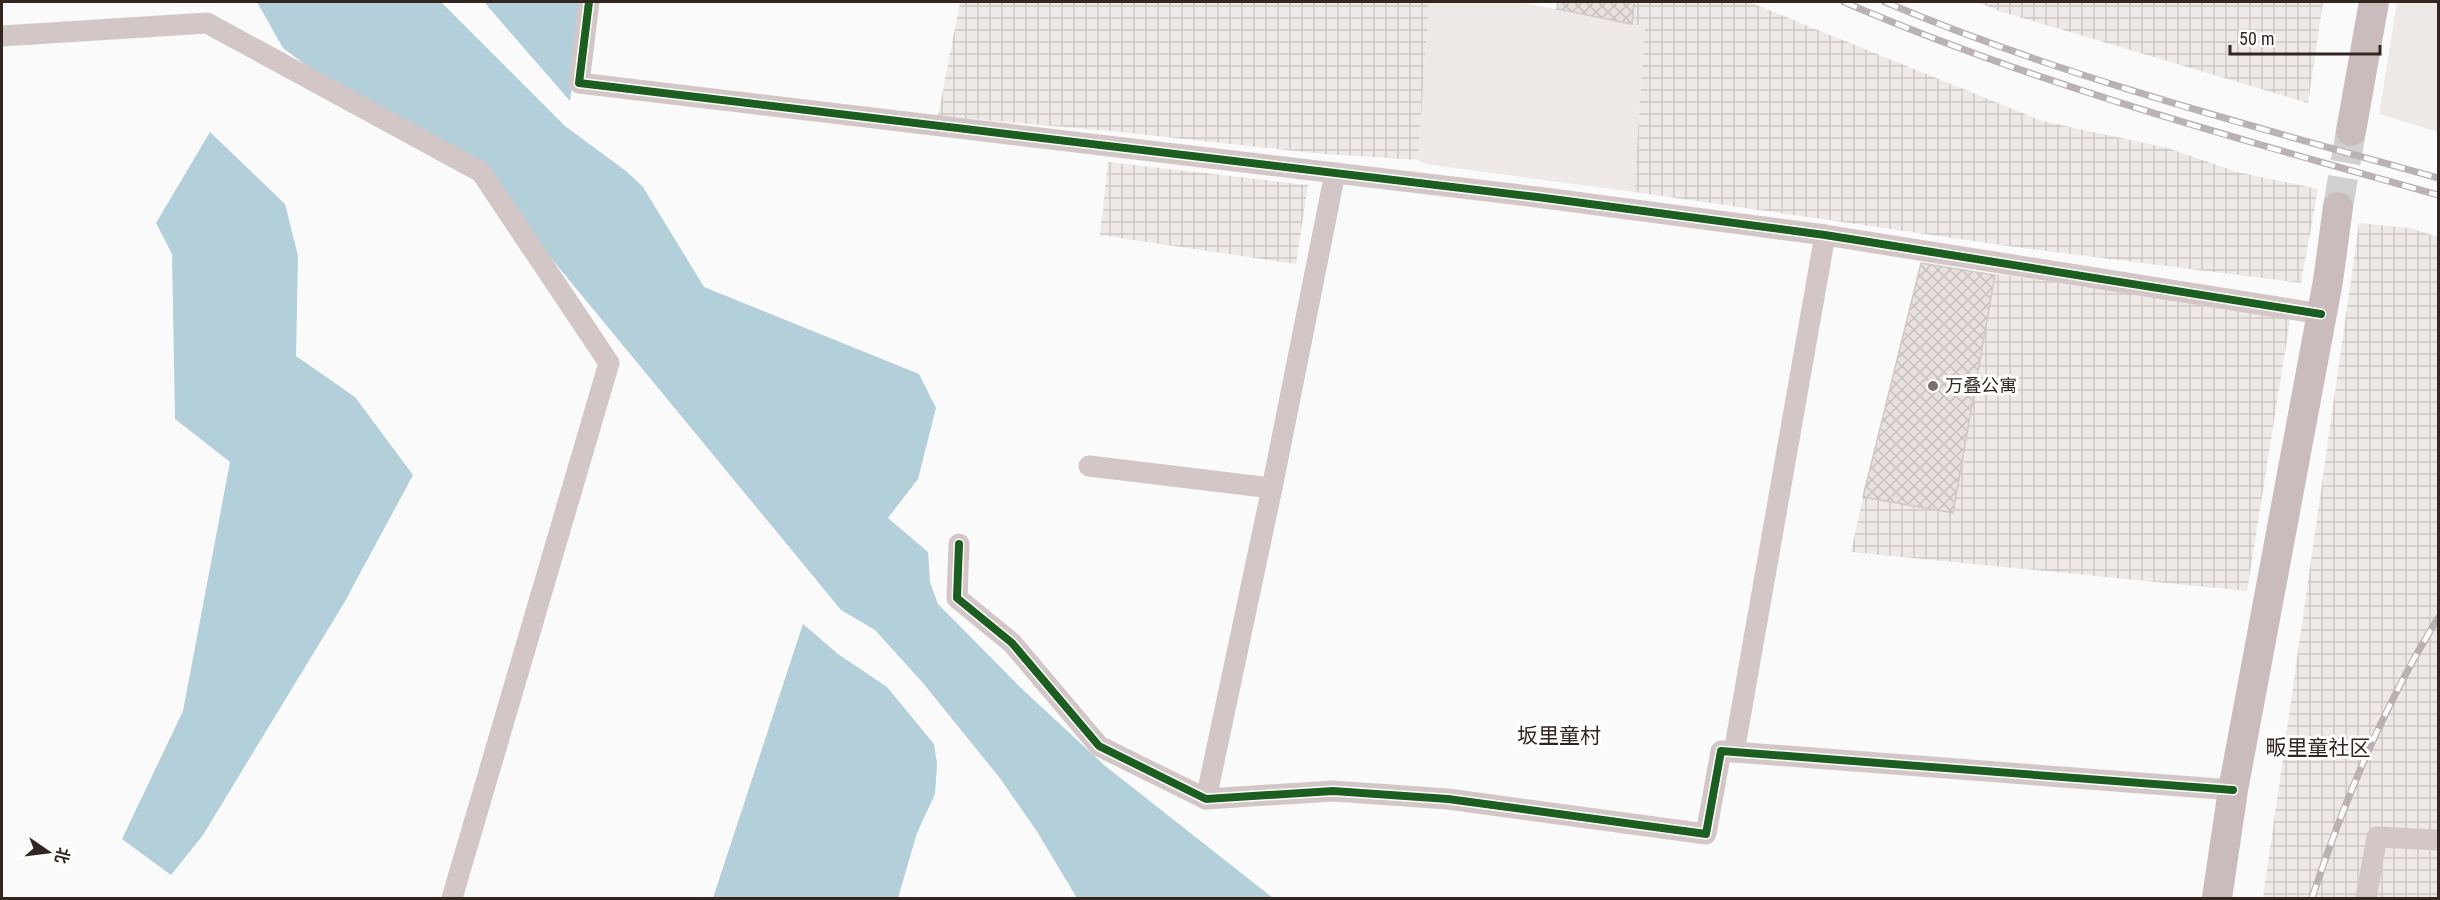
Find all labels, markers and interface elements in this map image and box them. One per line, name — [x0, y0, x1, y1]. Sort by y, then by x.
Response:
scale bar — [2230, 18, 2380, 56]
text: 50 m — [2239, 28, 2274, 49]
place label: 万叠公寓 — [1945, 375, 2017, 396]
marker: 万叠公寓 — [1926, 379, 1940, 393]
district label: 坂里童村 — [1517, 724, 1601, 748]
district label: 畈里童社区 — [2266, 736, 2371, 760]
north arrow — [18, 822, 78, 882]
text: 北 — [51, 845, 73, 866]

